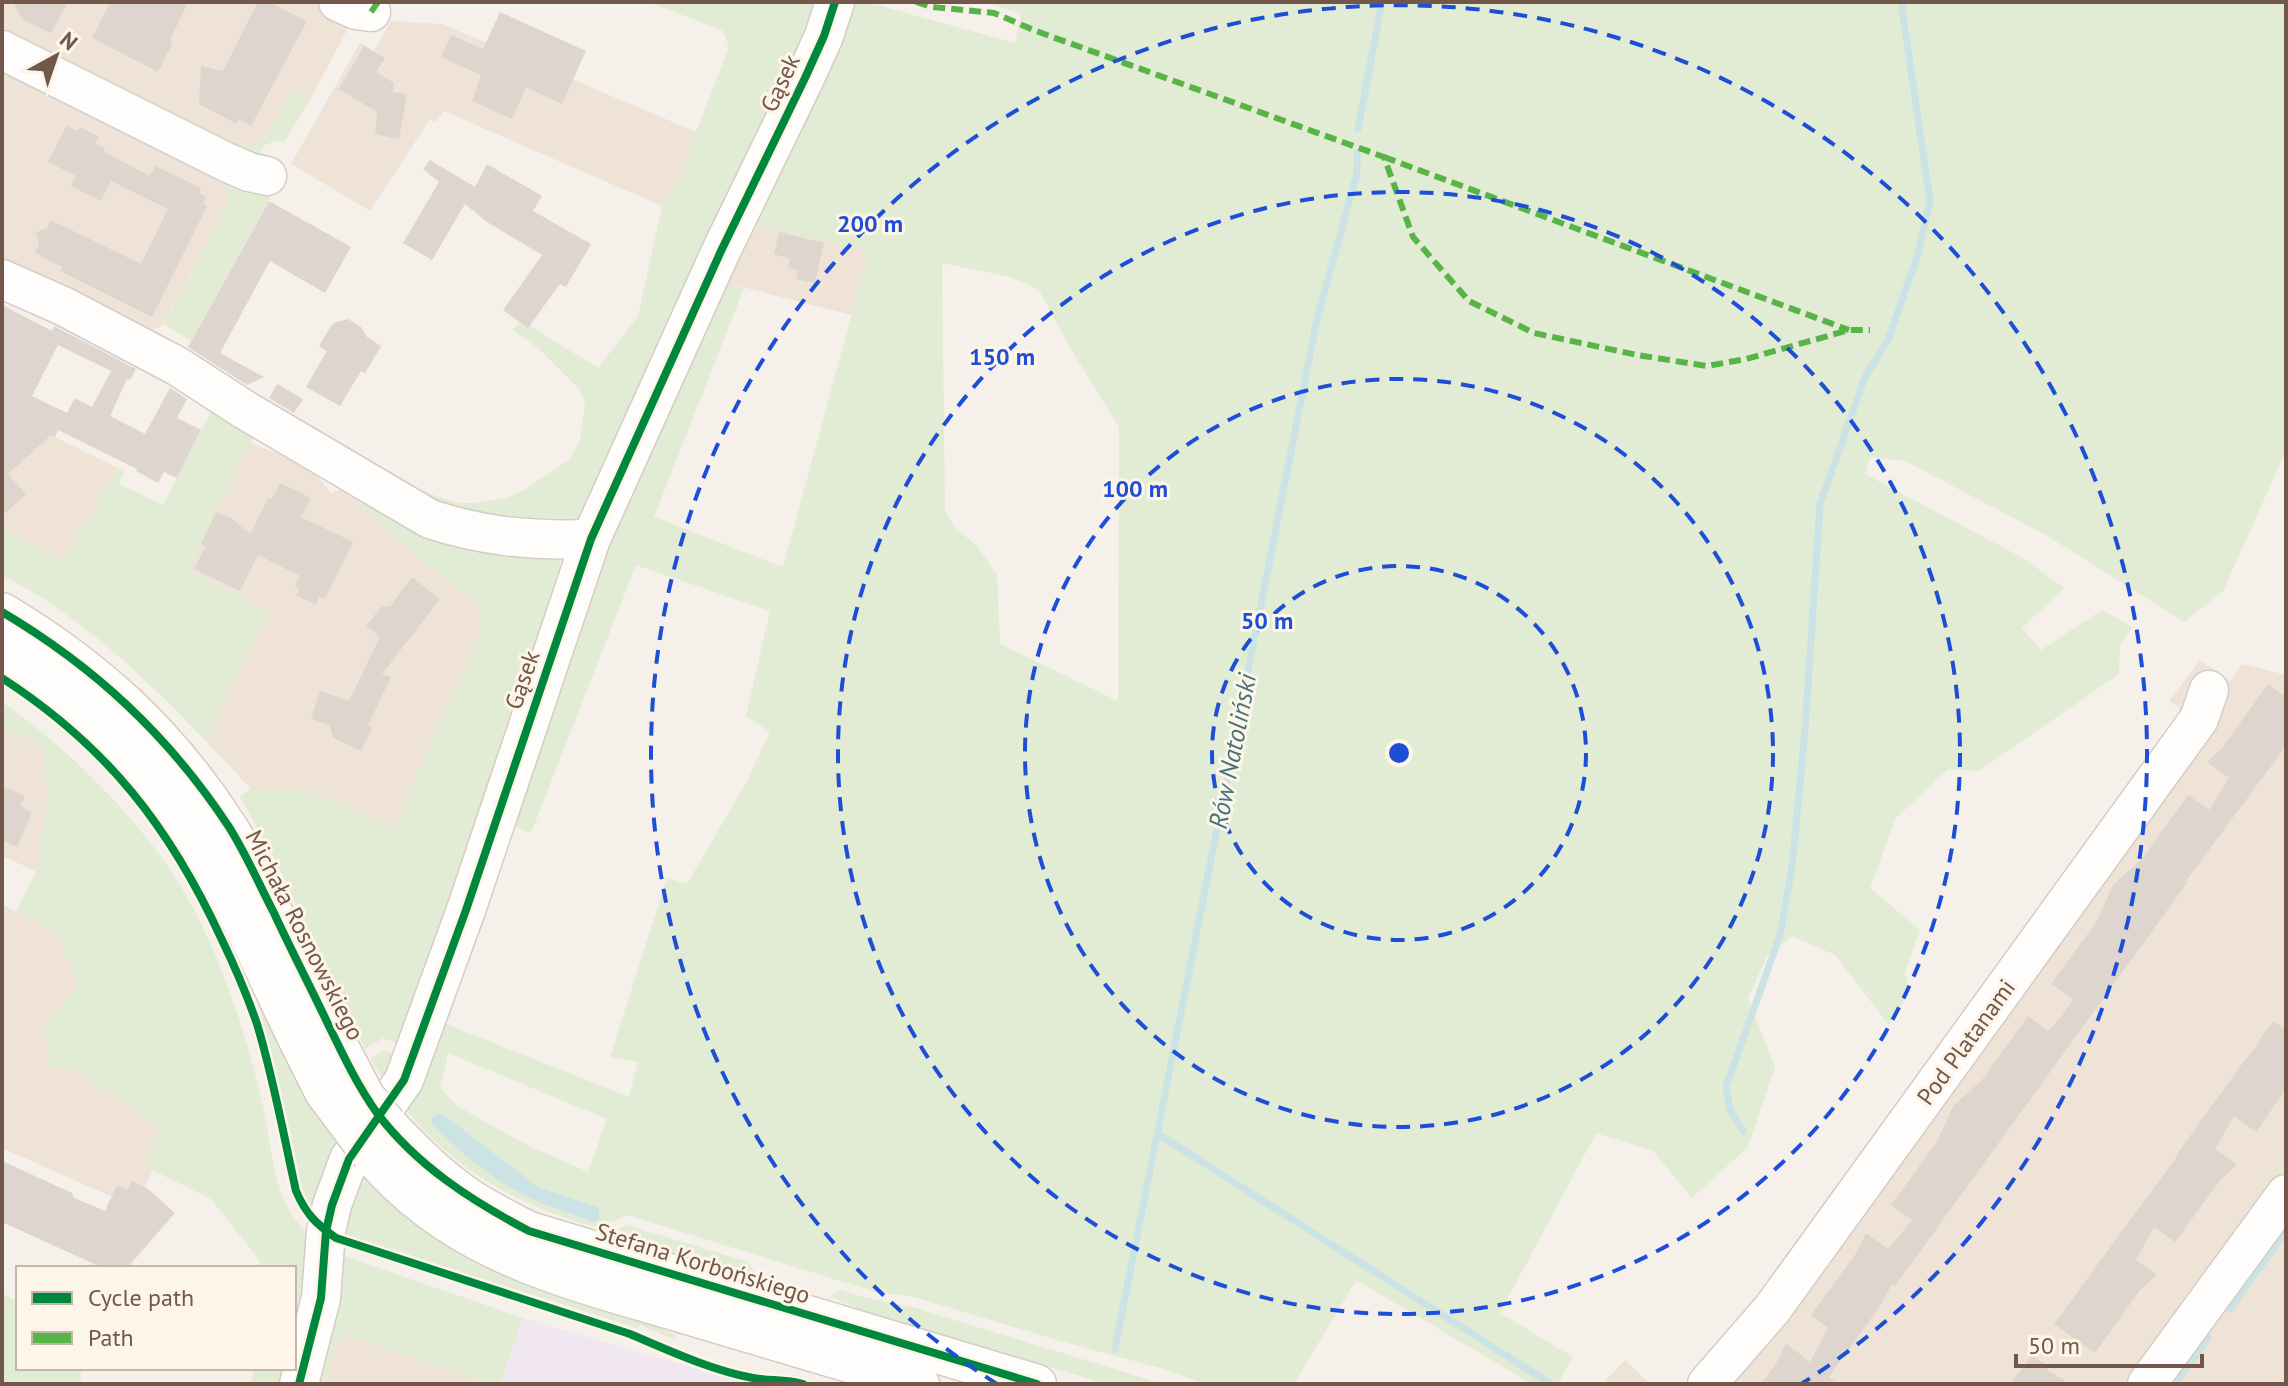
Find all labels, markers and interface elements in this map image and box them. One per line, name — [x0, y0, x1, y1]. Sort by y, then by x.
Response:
north arrow — [16, 16, 96, 96]
text: N — [54, 25, 83, 56]
street label: Gąsek — [753, 49, 807, 117]
text: 200 m — [837, 208, 903, 239]
text: 150 m — [969, 341, 1035, 372]
text: 100 m — [1102, 473, 1168, 504]
text: 50 m — [1241, 605, 1293, 636]
street label: Gąsek — [498, 646, 547, 714]
water label: Rów Natoliński — [1201, 669, 1263, 831]
centre of rings — [1385, 739, 1413, 767]
street label: Michała Rosnowskiego — [239, 825, 371, 1045]
street label: Pod Platanami — [1910, 973, 2022, 1111]
street label: Stefana Korbońskiego — [592, 1216, 814, 1310]
legend — [16, 1266, 296, 1370]
text: Cycle path — [88, 1282, 194, 1313]
scale bar — [2016, 1318, 2202, 1368]
text: Path — [88, 1322, 134, 1353]
text: 50 m — [2028, 1330, 2080, 1361]

